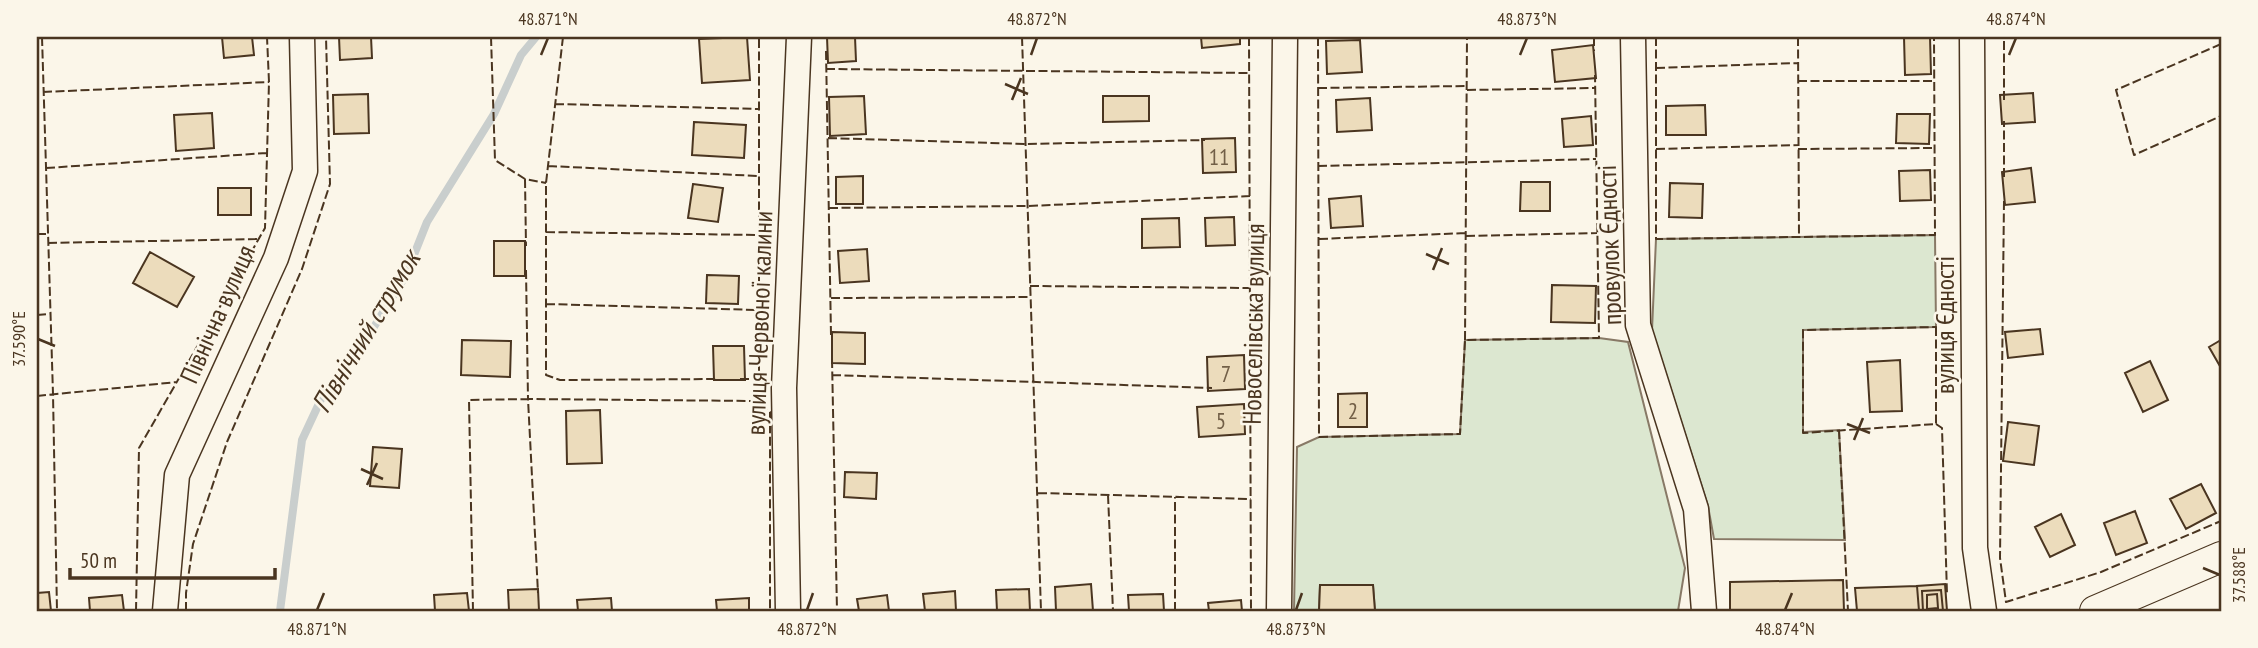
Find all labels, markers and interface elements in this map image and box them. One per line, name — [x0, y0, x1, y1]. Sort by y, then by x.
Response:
text: 48.871°N — [518, 7, 578, 30]
text: 48.872°N — [1007, 7, 1067, 30]
text: 48.873°N — [1497, 7, 1557, 30]
text: 48.874°N — [1986, 7, 2046, 30]
house number: 11 — [1209, 142, 1229, 171]
street label: провулок Єдності — [1590, 164, 1628, 326]
street label: вулиця Червоної калини — [739, 210, 779, 436]
street label: Новоселівська вулиця — [1235, 223, 1271, 425]
street label: Північна вулиця — [172, 240, 262, 388]
water label: Північний струмок — [302, 240, 430, 419]
street label: вулиця Єдності — [1928, 256, 1961, 394]
text: 37.590°E — [7, 311, 30, 367]
house number: 7 — [1221, 359, 1231, 388]
house number: 2 — [1348, 396, 1358, 425]
house number: 5 — [1216, 406, 1226, 435]
scale bar — [70, 536, 275, 580]
text: 50 m — [80, 547, 117, 574]
text: 37.588°E — [2227, 547, 2250, 603]
text: 48.871°N — [287, 617, 347, 640]
text: 48.872°N — [777, 617, 837, 640]
text: 48.873°N — [1266, 617, 1326, 640]
text: 48.874°N — [1755, 617, 1815, 640]

